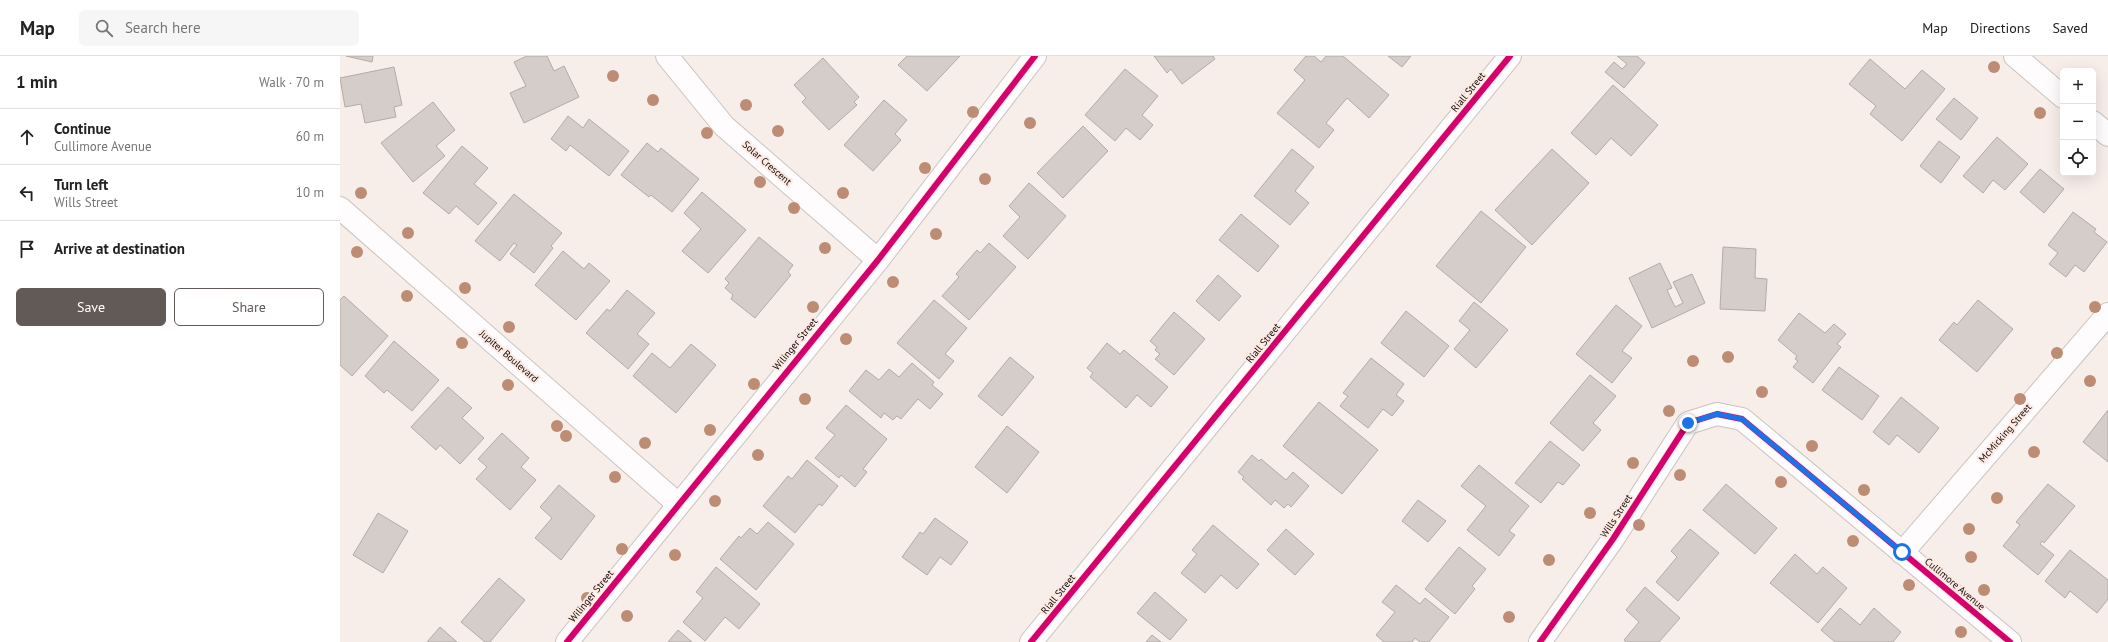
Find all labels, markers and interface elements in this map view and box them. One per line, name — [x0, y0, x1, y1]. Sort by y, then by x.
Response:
search box — [79, 10, 359, 46]
text: Map — [20, 16, 55, 40]
icon: search — [93, 17, 115, 39]
text: Search here — [125, 18, 201, 37]
text: Map — [1922, 19, 1948, 37]
text: Directions — [1970, 19, 2030, 37]
text: Saved — [2052, 19, 2088, 37]
map controls — [2060, 68, 2096, 176]
button: + — [2060, 68, 2096, 104]
street label: Riall Street — [1448, 69, 1488, 115]
text: 1 min — [16, 71, 57, 93]
text: Walk · 70 m — [259, 74, 324, 91]
button: − — [2060, 104, 2096, 140]
text: Continue — [54, 119, 111, 138]
icon: ahead — [16, 126, 38, 148]
text: 60 m — [296, 128, 324, 145]
text: Cullimore Avenue — [54, 138, 152, 155]
street label: Solar Crescent — [740, 138, 795, 188]
button: locate — [2060, 140, 2096, 176]
text: Turn left — [54, 175, 108, 194]
icon: left — [16, 182, 38, 204]
text: 10 m — [296, 184, 324, 201]
text: Wills Street — [54, 194, 118, 211]
icon: arrive — [16, 238, 38, 260]
text: Arrive at destination — [54, 239, 185, 258]
button: Save — [16, 288, 166, 326]
button: Share — [174, 288, 324, 326]
street label: Wilinger Street — [770, 315, 821, 373]
street label: Riall Street — [1243, 320, 1283, 366]
street label: Jupiter Boulevard — [476, 326, 541, 385]
street label: McMicking Street — [1976, 400, 2035, 465]
route end — [1679, 414, 1697, 432]
street label: Wills Street — [1597, 491, 1635, 540]
route start — [1893, 543, 1911, 561]
street label: Cullimore Avenue — [1922, 555, 1988, 613]
street label: Wilinger Street — [566, 567, 617, 625]
street label: Riall Street — [1038, 571, 1078, 617]

